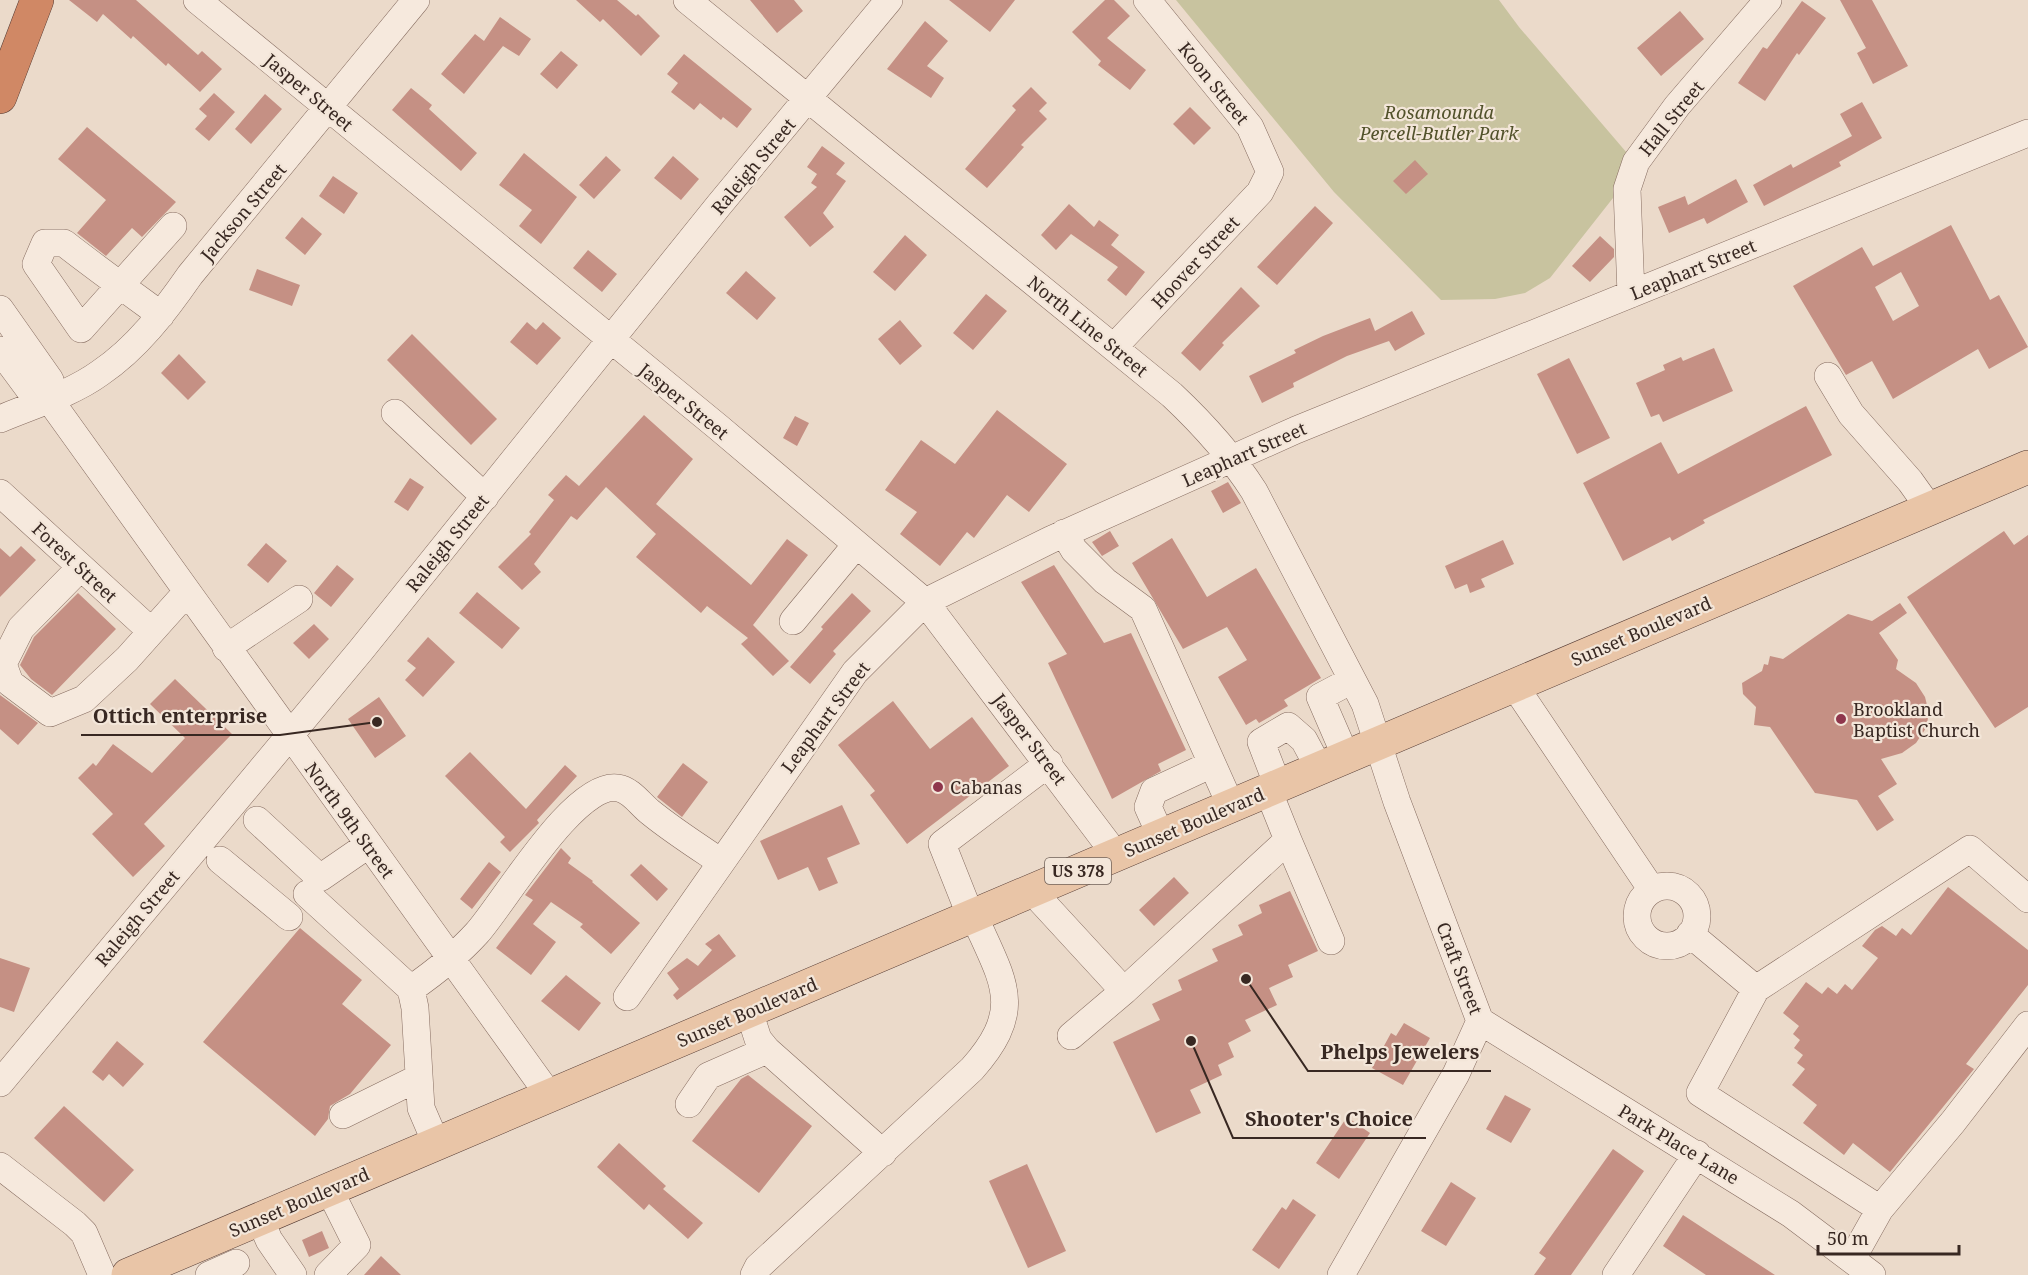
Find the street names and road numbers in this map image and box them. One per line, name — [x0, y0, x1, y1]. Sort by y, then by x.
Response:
street label: Koon Street — [1173, 37, 1255, 129]
street label: Jasper Street — [259, 47, 358, 136]
street label: Hall Street — [1633, 75, 1709, 161]
street label: Raleigh Street — [706, 113, 800, 219]
street label: Jackson Street — [194, 158, 291, 267]
street label: Hoover Street — [1146, 210, 1244, 314]
street label: Leaphart Street — [1627, 233, 1759, 305]
street label: North Line Street — [1023, 270, 1153, 382]
street label: Jasper Street — [633, 357, 734, 445]
street label: Leaphart Street — [1178, 416, 1310, 492]
street label: Raleigh Street — [400, 489, 494, 597]
street label: Forest Street — [27, 516, 123, 608]
street label: Sunset Boulevard — [1567, 591, 1715, 671]
street label: Leaphart Street — [775, 657, 875, 777]
street label: Jasper Street — [987, 688, 1072, 790]
street label: North 9th Street — [300, 757, 400, 883]
street label: Sunset Boulevard — [1120, 782, 1268, 862]
road number: US 378 — [1045, 858, 1111, 884]
street label: Raleigh Street — [90, 865, 184, 971]
street label: Craft Street — [1431, 918, 1489, 1018]
street label: Sunset Boulevard — [673, 972, 821, 1052]
street label: Park Place Lane — [1614, 1098, 1744, 1190]
street label: Sunset Boulevard — [225, 1162, 373, 1242]

